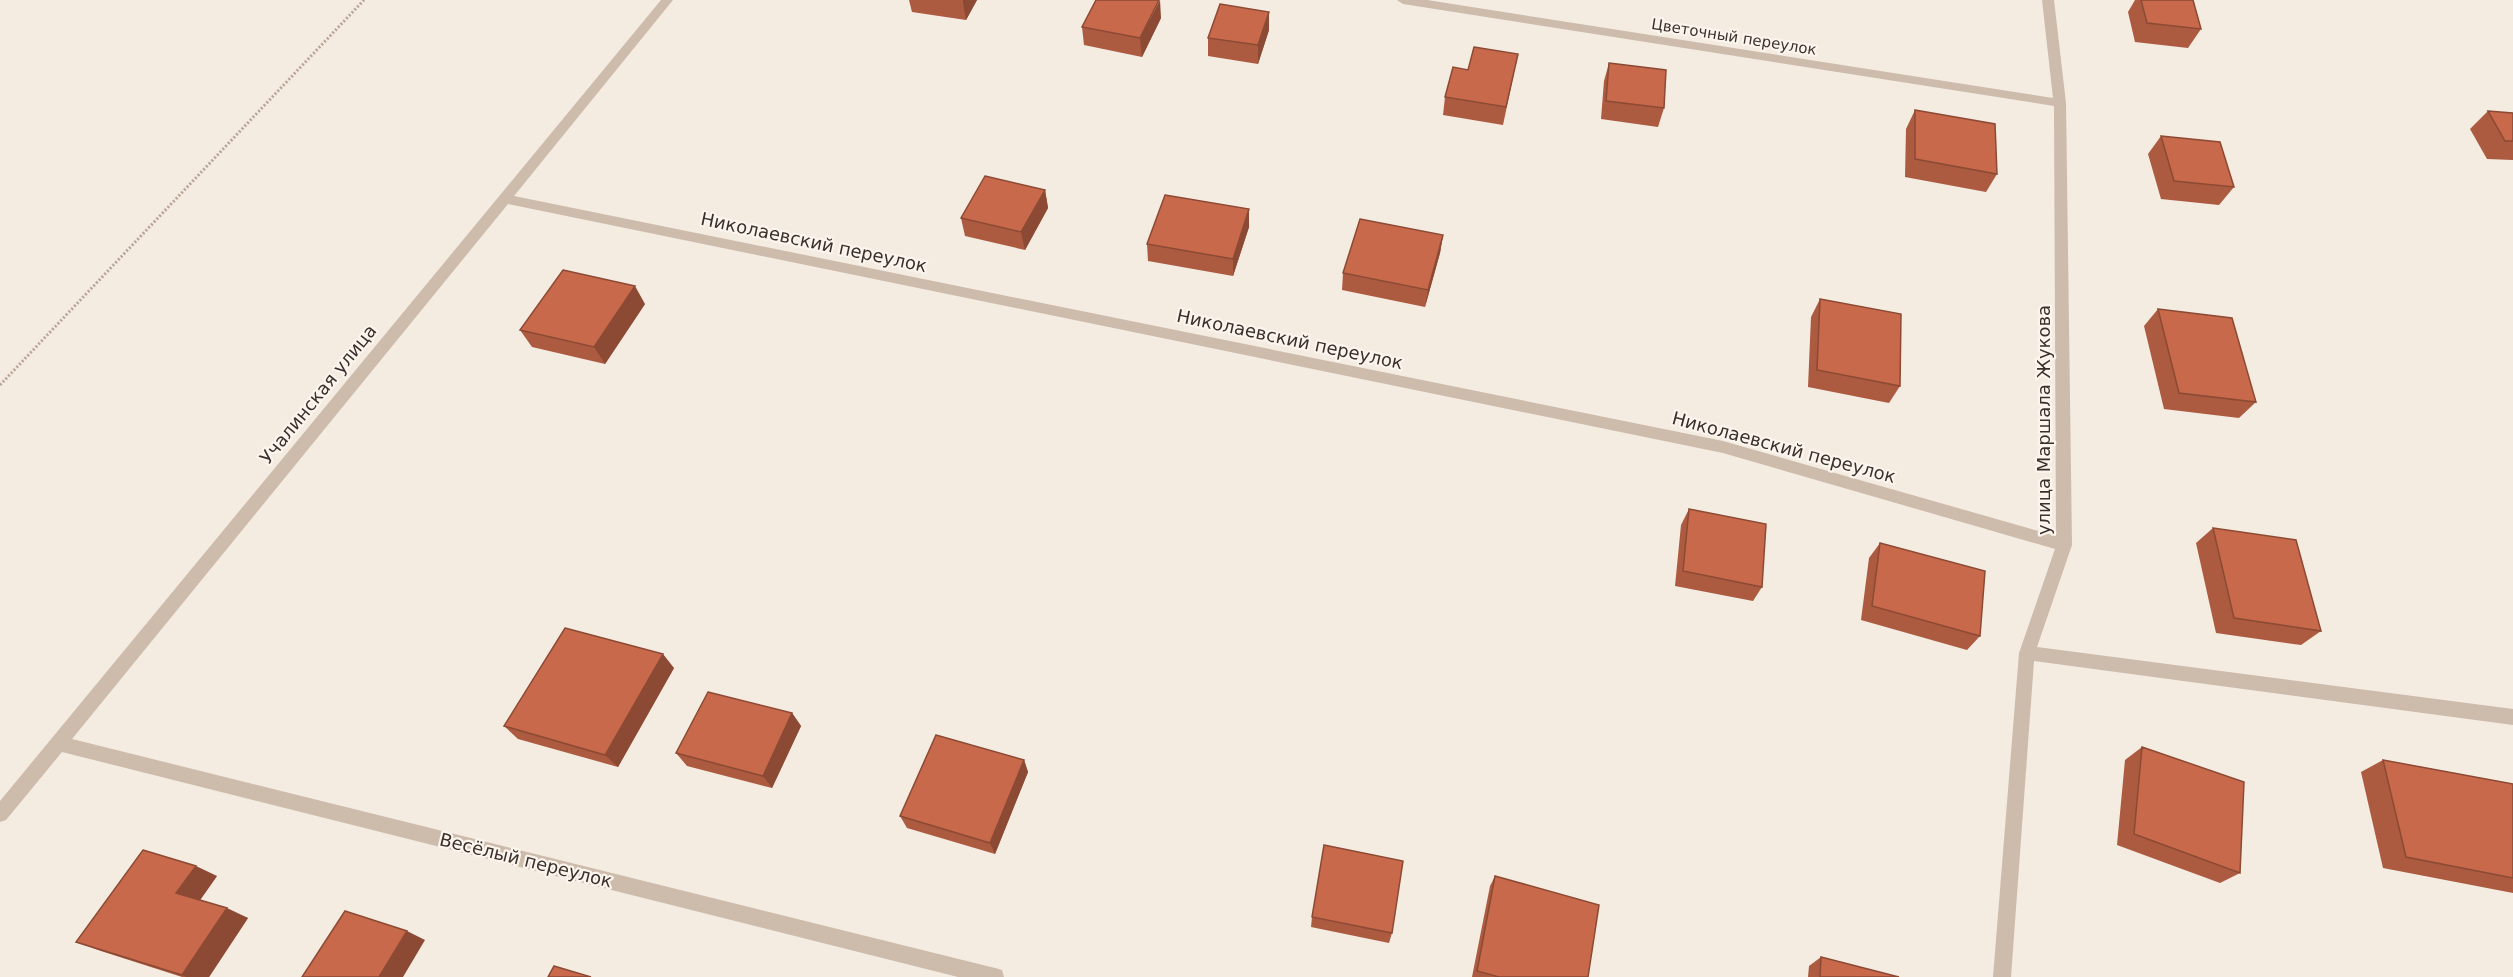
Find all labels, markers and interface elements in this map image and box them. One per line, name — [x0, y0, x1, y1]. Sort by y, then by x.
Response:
street label: Цветочный переулок — [1650, 15, 1818, 59]
street label: Николаевский переулок — [699, 208, 929, 276]
street label: Николаевский переулок — [1175, 305, 1405, 373]
street label: улица Маршала Жукова — [2033, 305, 2054, 535]
street label: Учалинская улица — [255, 320, 381, 468]
street label: Николаевский переулок — [1670, 407, 1898, 487]
street label: Весёлый переулок — [438, 828, 614, 892]

